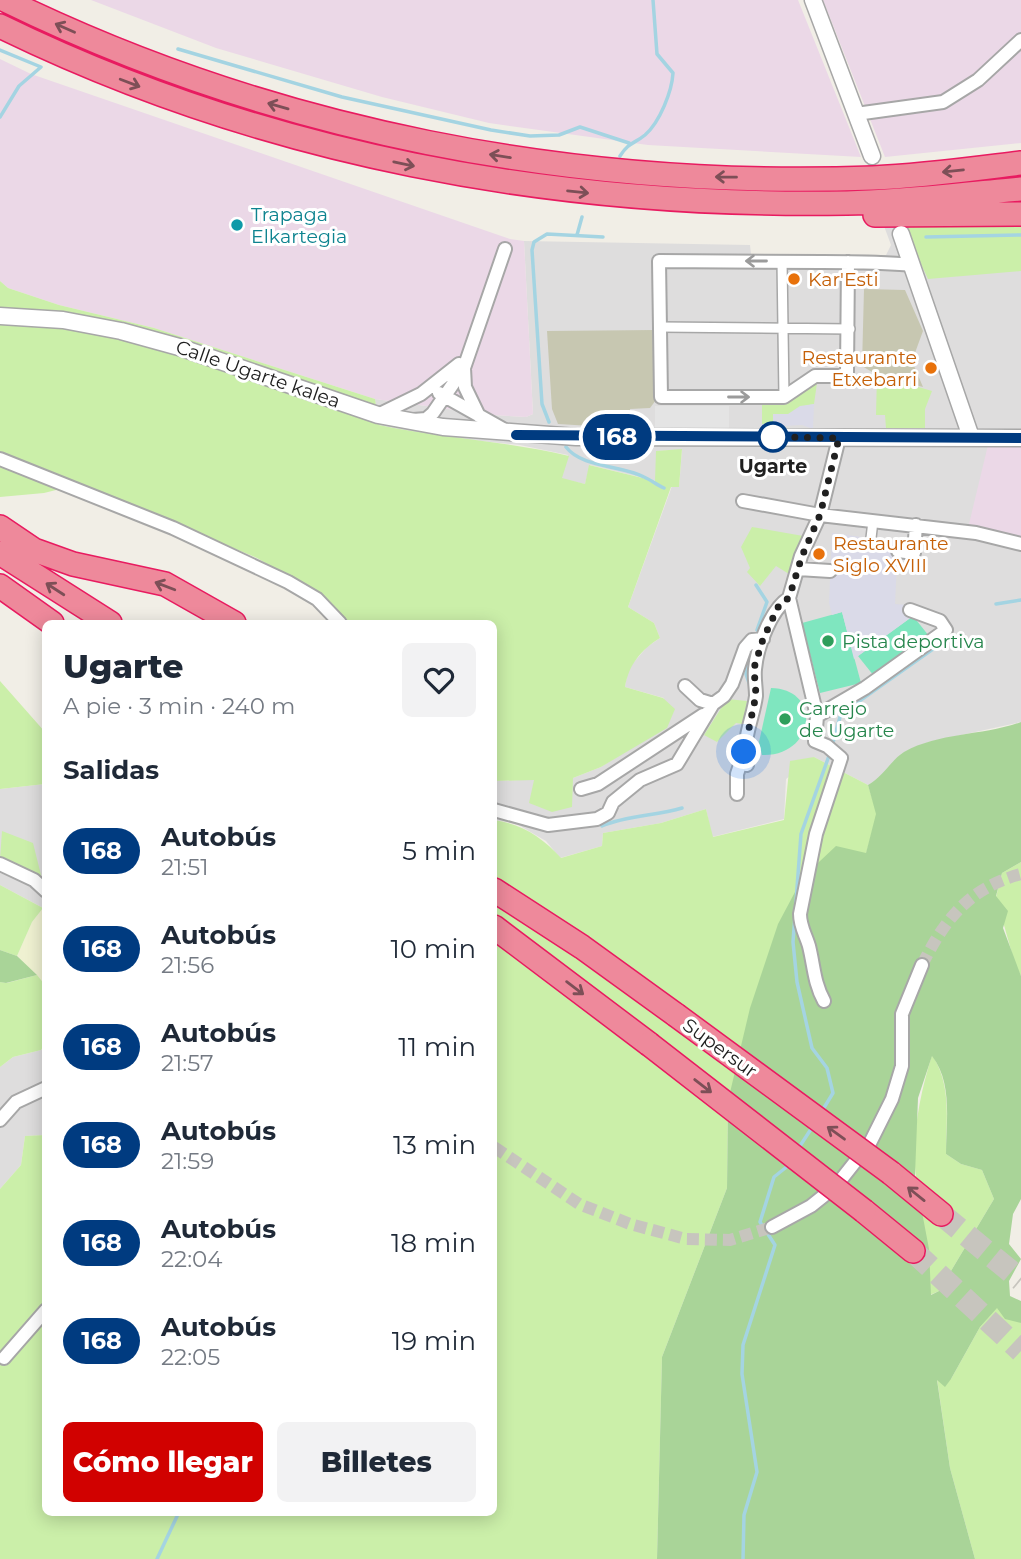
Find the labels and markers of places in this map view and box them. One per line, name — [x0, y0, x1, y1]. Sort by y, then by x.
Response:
place label: Trapaga Elkartegia — [251, 203, 347, 248]
marker: Trapaga Elkartegia — [229, 217, 245, 233]
place label: Kar'Esti — [808, 268, 879, 291]
marker: Kar'Esti — [786, 271, 802, 287]
place label: Restaurante Etxebarri — [801, 346, 917, 391]
marker: Restaurante Etxebarri — [923, 360, 939, 376]
marker: Ugarte — [758, 422, 788, 452]
place label: Ugarte — [739, 455, 807, 478]
place label: Restaurante Siglo XVIII — [833, 532, 949, 577]
marker: Restaurante Siglo XVIII — [811, 546, 827, 562]
place label: Pista deportiva — [842, 630, 985, 653]
marker: Pista deportiva — [820, 633, 836, 649]
place label: Carrejo de Ugarte — [799, 697, 894, 742]
marker: Carrejo de Ugarte — [777, 711, 793, 727]

